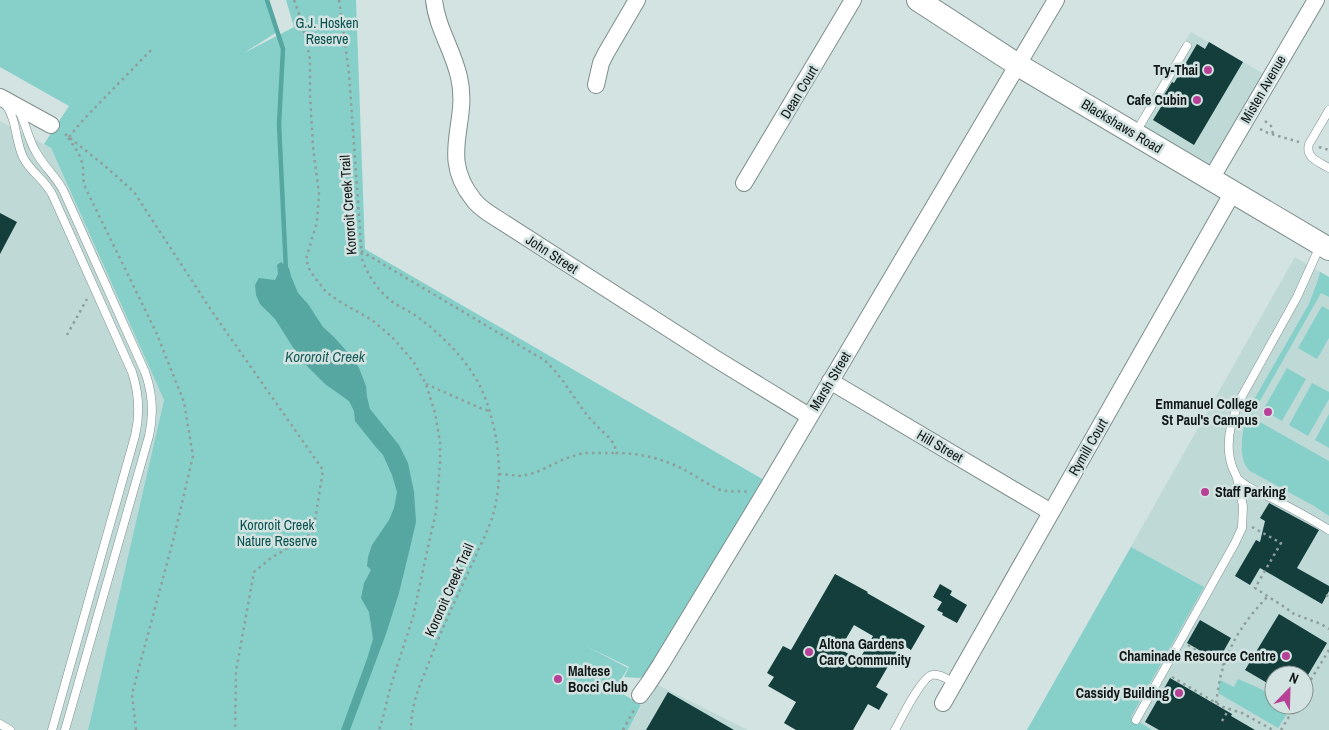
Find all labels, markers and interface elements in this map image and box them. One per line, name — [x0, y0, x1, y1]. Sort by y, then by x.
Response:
park label: G.J. Hosken Reserve — [295, 14, 359, 48]
street label: Misten Avenue — [1236, 52, 1290, 126]
place label: Try-Thai — [1153, 61, 1198, 79]
street label: Dean Court — [776, 62, 822, 122]
marker: Try-Thai — [1202, 64, 1214, 76]
place label: Cafe Cubin — [1126, 91, 1187, 109]
marker: Cafe Cubin — [1191, 94, 1203, 106]
street label: Blackshaws Road — [1078, 95, 1166, 157]
street label: Kororoit Creek Trail — [336, 154, 360, 256]
street label: John Street — [522, 230, 582, 278]
water label: Kororoit Creek — [285, 346, 366, 367]
street label: Marsh Street — [805, 348, 855, 414]
place label: Emmanuel College St Paul's Campus — [1155, 395, 1258, 429]
marker: Emmanuel College St Paul's Campus — [1262, 406, 1274, 418]
street label: Rymill Court — [1064, 415, 1112, 479]
street label: Hill Street — [914, 426, 966, 466]
place label: Staff Parking — [1215, 483, 1286, 501]
marker: Staff Parking — [1199, 486, 1211, 498]
park label: Kororoit Creek Nature Reserve — [237, 516, 317, 550]
street label: Kororoit Creek Trail — [420, 541, 478, 639]
place label: Altona Gardens Care Community — [819, 635, 911, 669]
marker: Altona Gardens Care Community — [803, 646, 815, 658]
place label: Chaminade Resource Centre — [1119, 647, 1276, 665]
marker: Chaminade Resource Centre — [1280, 650, 1292, 662]
place label: Maltese Bocci Club — [568, 662, 628, 696]
north arrow — [1264, 665, 1314, 715]
text: N — [1287, 668, 1301, 688]
marker: Maltese Bocci Club — [552, 673, 564, 685]
place label: Cassidy Building — [1076, 684, 1169, 702]
marker: Cassidy Building — [1173, 687, 1185, 699]

